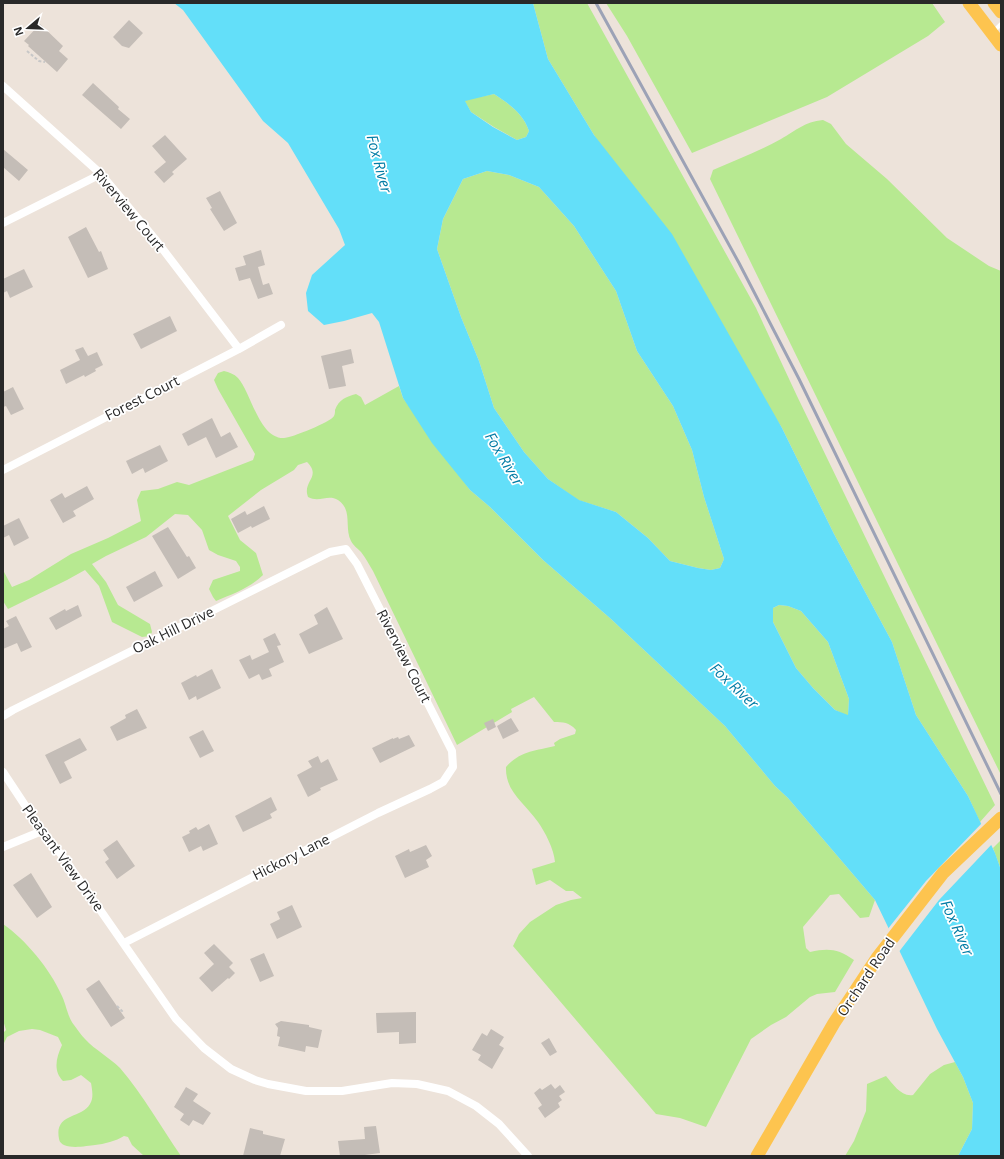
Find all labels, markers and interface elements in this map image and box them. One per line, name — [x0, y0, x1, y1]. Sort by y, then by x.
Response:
north arrow — [8, 8, 48, 48]
text: N — [10, 25, 27, 38]
water label: Fox River — [363, 132, 398, 196]
street label: Riverview Court — [89, 164, 169, 255]
street label: Forest Court — [101, 371, 182, 424]
water label: Fox River — [481, 428, 529, 490]
street label: Oak Hill Drive — [129, 602, 217, 657]
street label: Riverview Court — [373, 606, 436, 706]
water label: Fox River — [706, 658, 764, 714]
street label: Pleasant View Drive — [18, 800, 109, 915]
street label: Hickory Lane — [249, 829, 333, 884]
water label: Fox River — [937, 896, 980, 960]
street label: Orchard Road — [832, 934, 899, 1020]

